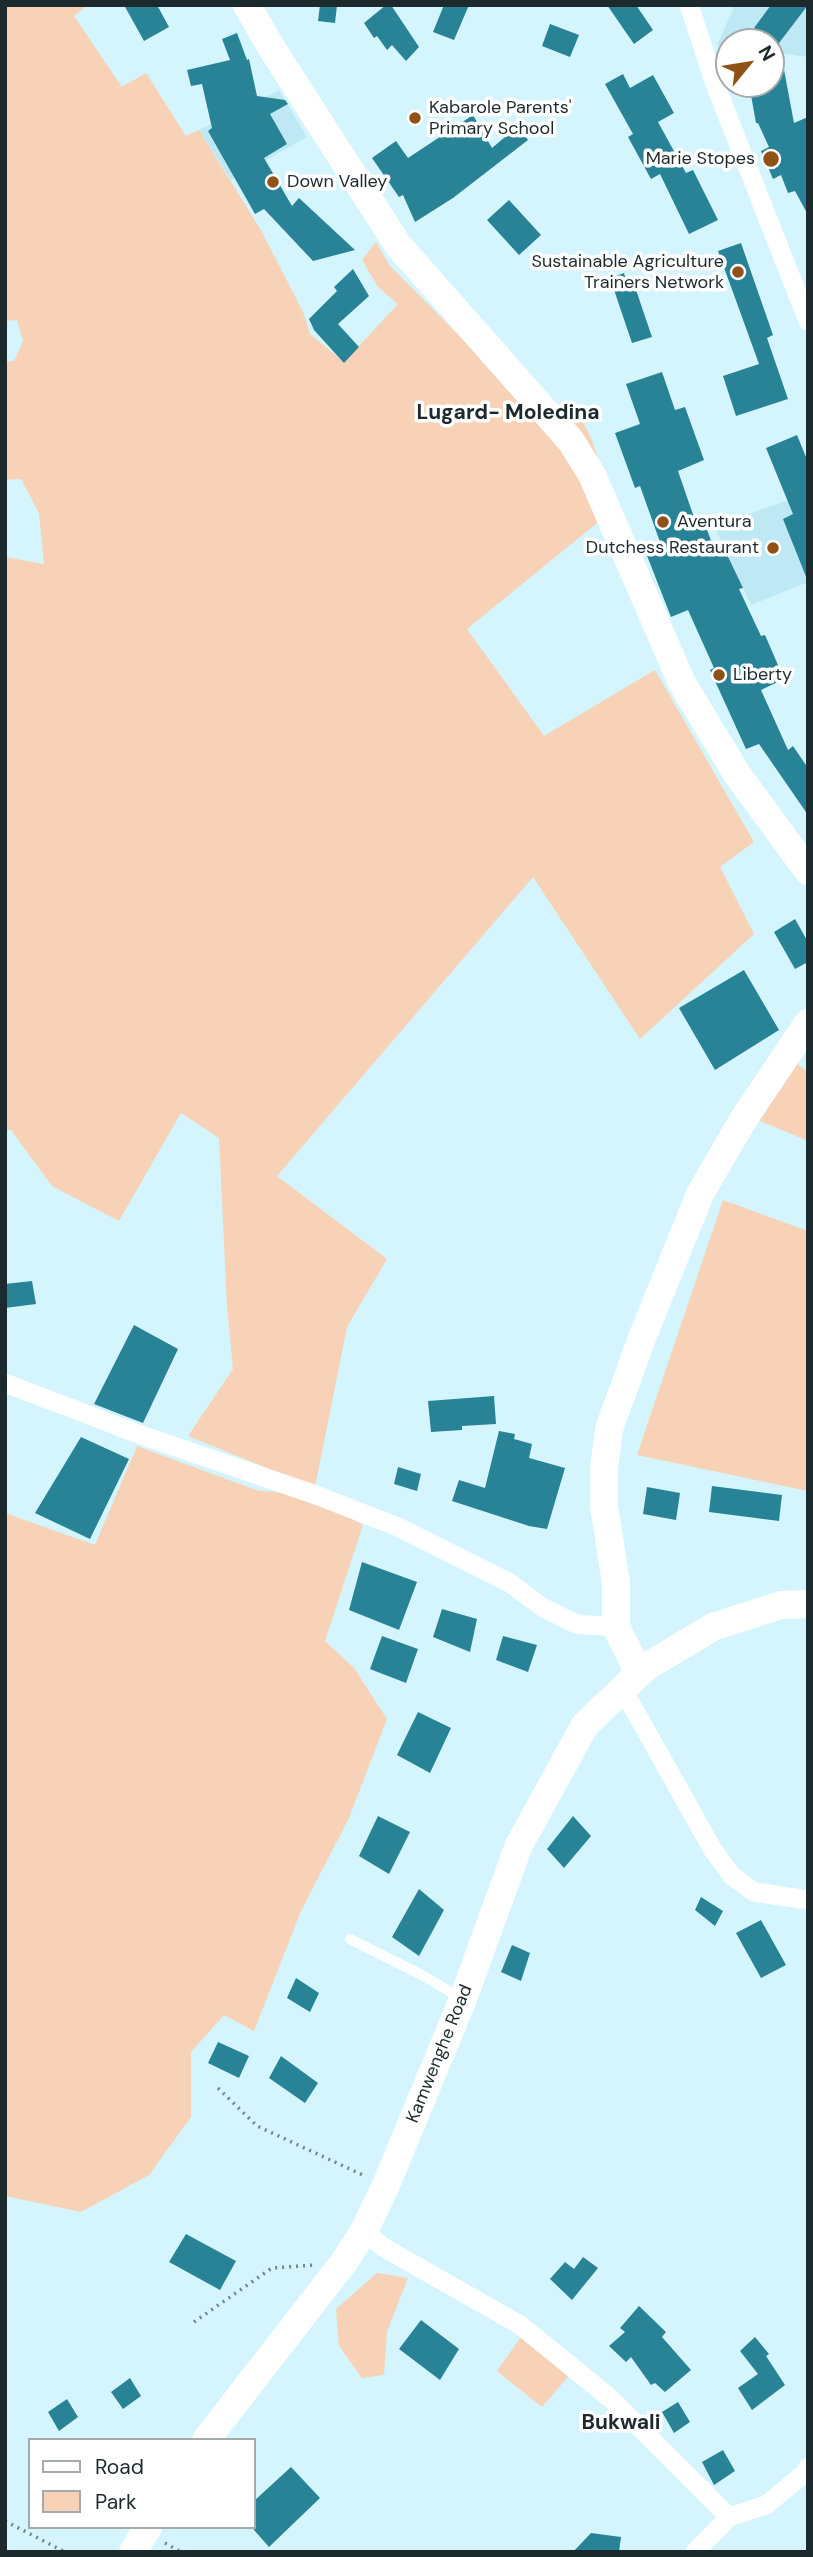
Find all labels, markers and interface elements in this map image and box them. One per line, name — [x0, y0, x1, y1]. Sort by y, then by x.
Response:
north arrow — [715, 28, 785, 98]
text: N — [753, 41, 781, 65]
place label: Kabarole Parents' Primary School — [429, 97, 572, 140]
marker: Kabarole Parents' Primary School — [407, 110, 423, 126]
place label: Marie Stopes — [646, 148, 755, 170]
marker: Marie Stopes — [761, 149, 781, 169]
place label: Down Valley — [287, 171, 387, 193]
marker: Down Valley — [265, 174, 281, 190]
place label: Sustainable Agriculture Trainers Network — [532, 251, 724, 294]
marker: Sustainable Agriculture Trainers Network — [730, 264, 746, 280]
district label: Lugard- Moledina — [416, 400, 600, 426]
place label: Aventura — [677, 511, 751, 533]
marker: Aventura — [655, 514, 671, 530]
place label: Dutchess Restaurant — [586, 537, 759, 559]
marker: Dutchess Restaurant — [765, 540, 781, 556]
place label: Liberty — [733, 664, 792, 686]
marker: Liberty — [711, 667, 727, 683]
street label: Kamwenghe Road — [402, 1982, 478, 2126]
district label: Bukwali — [582, 2410, 660, 2436]
legend — [28, 2438, 256, 2529]
text: Road — [95, 2453, 144, 2481]
text: Park — [95, 2488, 136, 2516]

